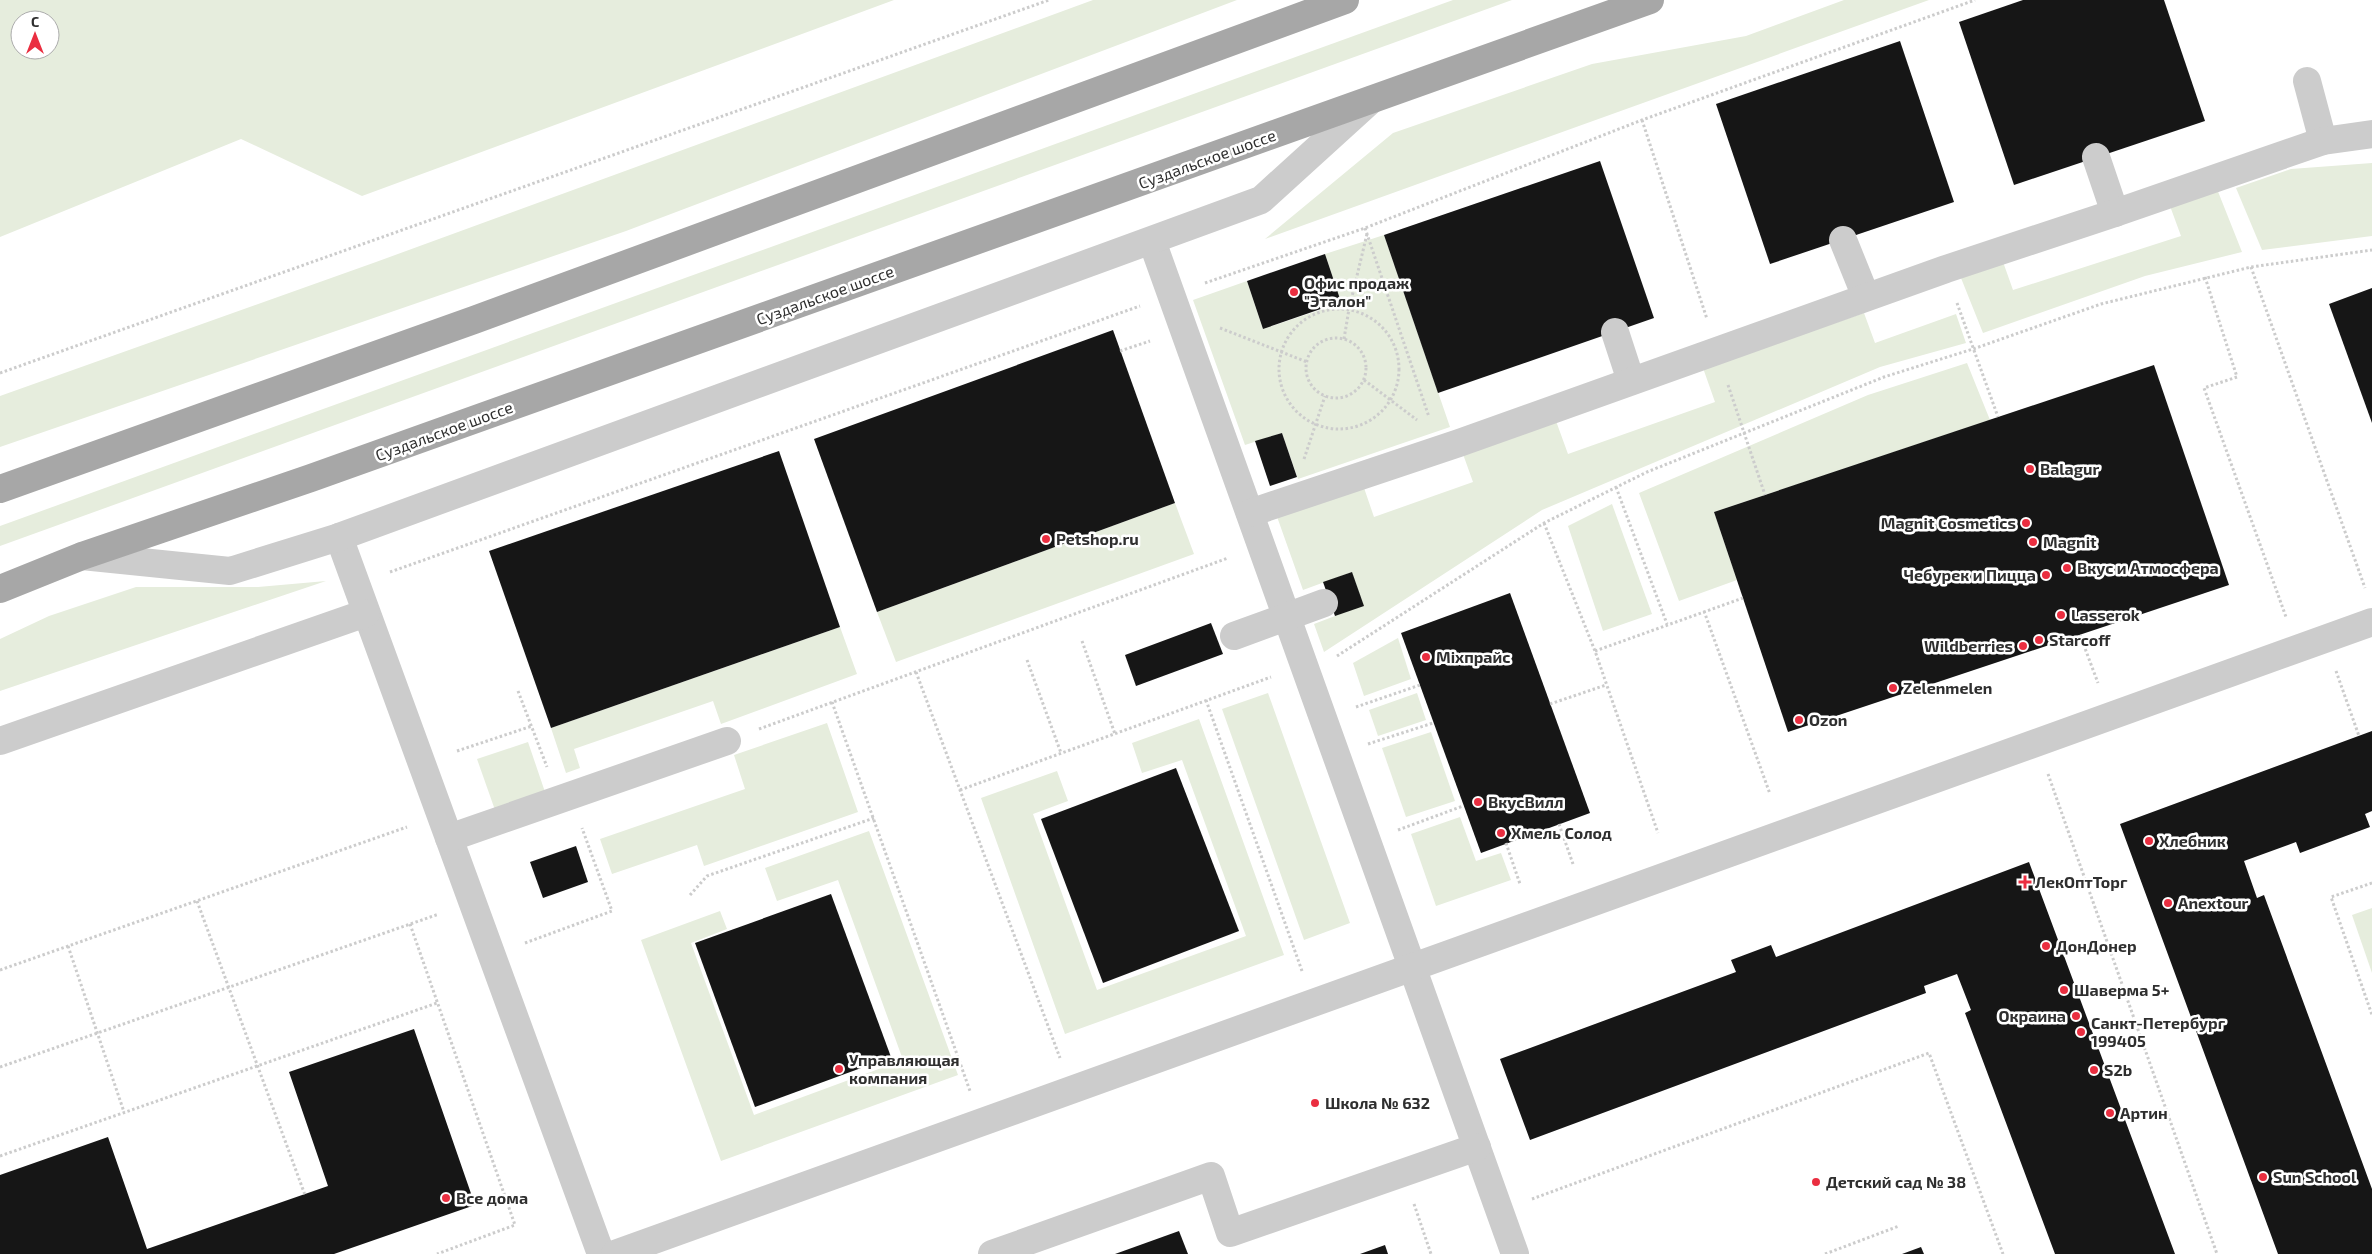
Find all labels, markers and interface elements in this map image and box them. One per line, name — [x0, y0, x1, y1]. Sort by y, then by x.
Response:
north arrow — [10, 10, 60, 60]
text: С — [31, 13, 39, 30]
street label: Суздальское шоссе — [1136, 125, 1278, 193]
street label: Суздальское шоссе — [754, 261, 896, 329]
place label: Офис продаж "Эталон" — [1304, 273, 1409, 310]
marker: Офис продаж "Эталон" — [1288, 286, 1300, 298]
street label: Суздальское шоссе — [373, 397, 515, 465]
place label: Balagur — [2040, 459, 2100, 478]
marker: Balagur — [2024, 463, 2036, 475]
place label: Magnit Cosmetics — [1881, 513, 2016, 532]
marker: Magnit Cosmetics — [2020, 517, 2032, 529]
place label: Petshop.ru — [1056, 529, 1139, 548]
place label: Magnit — [2043, 532, 2097, 551]
marker: Petshop.ru — [1040, 533, 1052, 545]
marker: Magnit — [2027, 536, 2039, 548]
place label: Вкус и Атмосфера — [2077, 558, 2219, 577]
marker: Вкус и Атмосфера — [2061, 562, 2073, 574]
place label: Чебурек и Пицца — [1903, 565, 2036, 584]
marker: Чебурек и Пицца — [2040, 569, 2052, 581]
place label: Lasserok — [2071, 605, 2140, 624]
marker: Lasserok — [2055, 609, 2067, 621]
place label: Starcoff — [2049, 630, 2111, 649]
marker: Starcoff — [2033, 634, 2045, 646]
place label: Wildberries — [1924, 636, 2013, 655]
marker: Wildberries — [2017, 640, 2029, 652]
place label: Mixпрайс — [1436, 647, 1510, 666]
marker: Mixпрайс — [1420, 651, 1432, 663]
place label: Zelenmelen — [1903, 678, 1992, 697]
marker: Zelenmelen — [1887, 682, 1899, 694]
place label: Ozon — [1809, 710, 1847, 729]
marker: Ozon — [1793, 714, 1805, 726]
place label: ВкусВилл — [1488, 792, 1563, 811]
marker: ВкусВилл — [1472, 796, 1484, 808]
place label: Хмель Солод — [1511, 823, 1612, 842]
marker: Хмель Солод — [1495, 827, 1507, 839]
place label: Хлебник — [2159, 831, 2226, 850]
marker: Хлебник — [2143, 835, 2155, 847]
place label: ЛекОптТорг — [2035, 872, 2128, 891]
marker: ЛекОптТорг — [2019, 876, 2031, 888]
place label: Anextour — [2178, 893, 2249, 912]
marker: Anextour — [2162, 897, 2174, 909]
place label: ДонДонер — [2056, 936, 2137, 955]
marker: ДонДонер — [2040, 940, 2052, 952]
place label: Шаверма 5+ — [2074, 980, 2169, 999]
marker: Шаверма 5+ — [2058, 984, 2070, 996]
place label: Окраина — [1999, 1006, 2066, 1025]
marker: Окраина — [2070, 1010, 2082, 1022]
place label: Санкт-Петербург 199405 — [2091, 1013, 2226, 1050]
marker: Санкт-Петербург 199405 — [2075, 1026, 2087, 1038]
place label: Управляющая компания — [849, 1050, 960, 1087]
place label: S2b — [2104, 1060, 2132, 1079]
marker: Управляющая компания — [833, 1063, 845, 1075]
marker: S2b — [2088, 1064, 2100, 1076]
place label: Школа № 632 — [1325, 1093, 1430, 1112]
marker: Школа № 632 — [1309, 1097, 1321, 1109]
place label: Артин — [2120, 1103, 2168, 1122]
marker: Артин — [2104, 1107, 2116, 1119]
place label: Sun School — [2273, 1167, 2357, 1186]
marker: Sun School — [2257, 1171, 2269, 1183]
place label: Детский сад № 38 — [1826, 1172, 1966, 1191]
marker: Детский сад № 38 — [1810, 1176, 1822, 1188]
place label: Все дома — [456, 1188, 528, 1207]
marker: Все дома — [440, 1192, 452, 1204]

